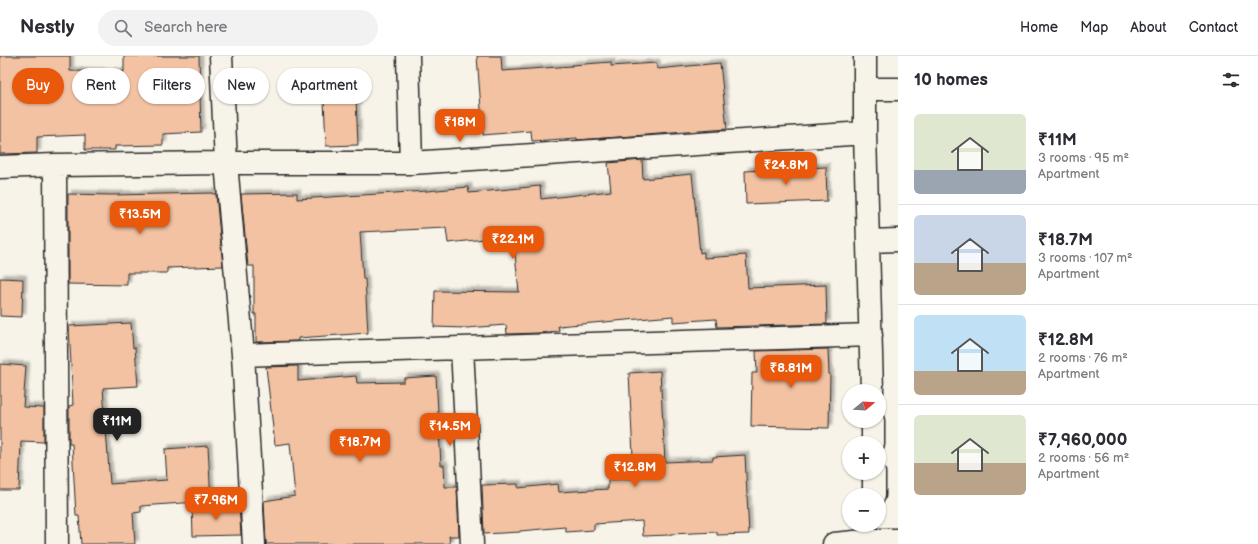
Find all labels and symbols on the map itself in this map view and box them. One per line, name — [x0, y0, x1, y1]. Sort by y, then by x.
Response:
pin: ₹18M — [436, 109, 484, 143]
pin: ₹24.8M — [753, 152, 819, 186]
pin: ₹13.5M — [107, 201, 173, 235]
pin: ₹22.1M — [480, 226, 546, 260]
pin: ₹8.81M — [758, 355, 824, 389]
north arrow — [842, 384, 886, 428]
pin: ₹11M — [93, 408, 141, 442]
pin: ₹14.5M — [417, 413, 483, 447]
pin: ₹18.7M — [327, 429, 393, 463]
pin: ₹12.8M — [602, 454, 668, 488]
pin: ₹7.96M — [183, 487, 249, 521]

